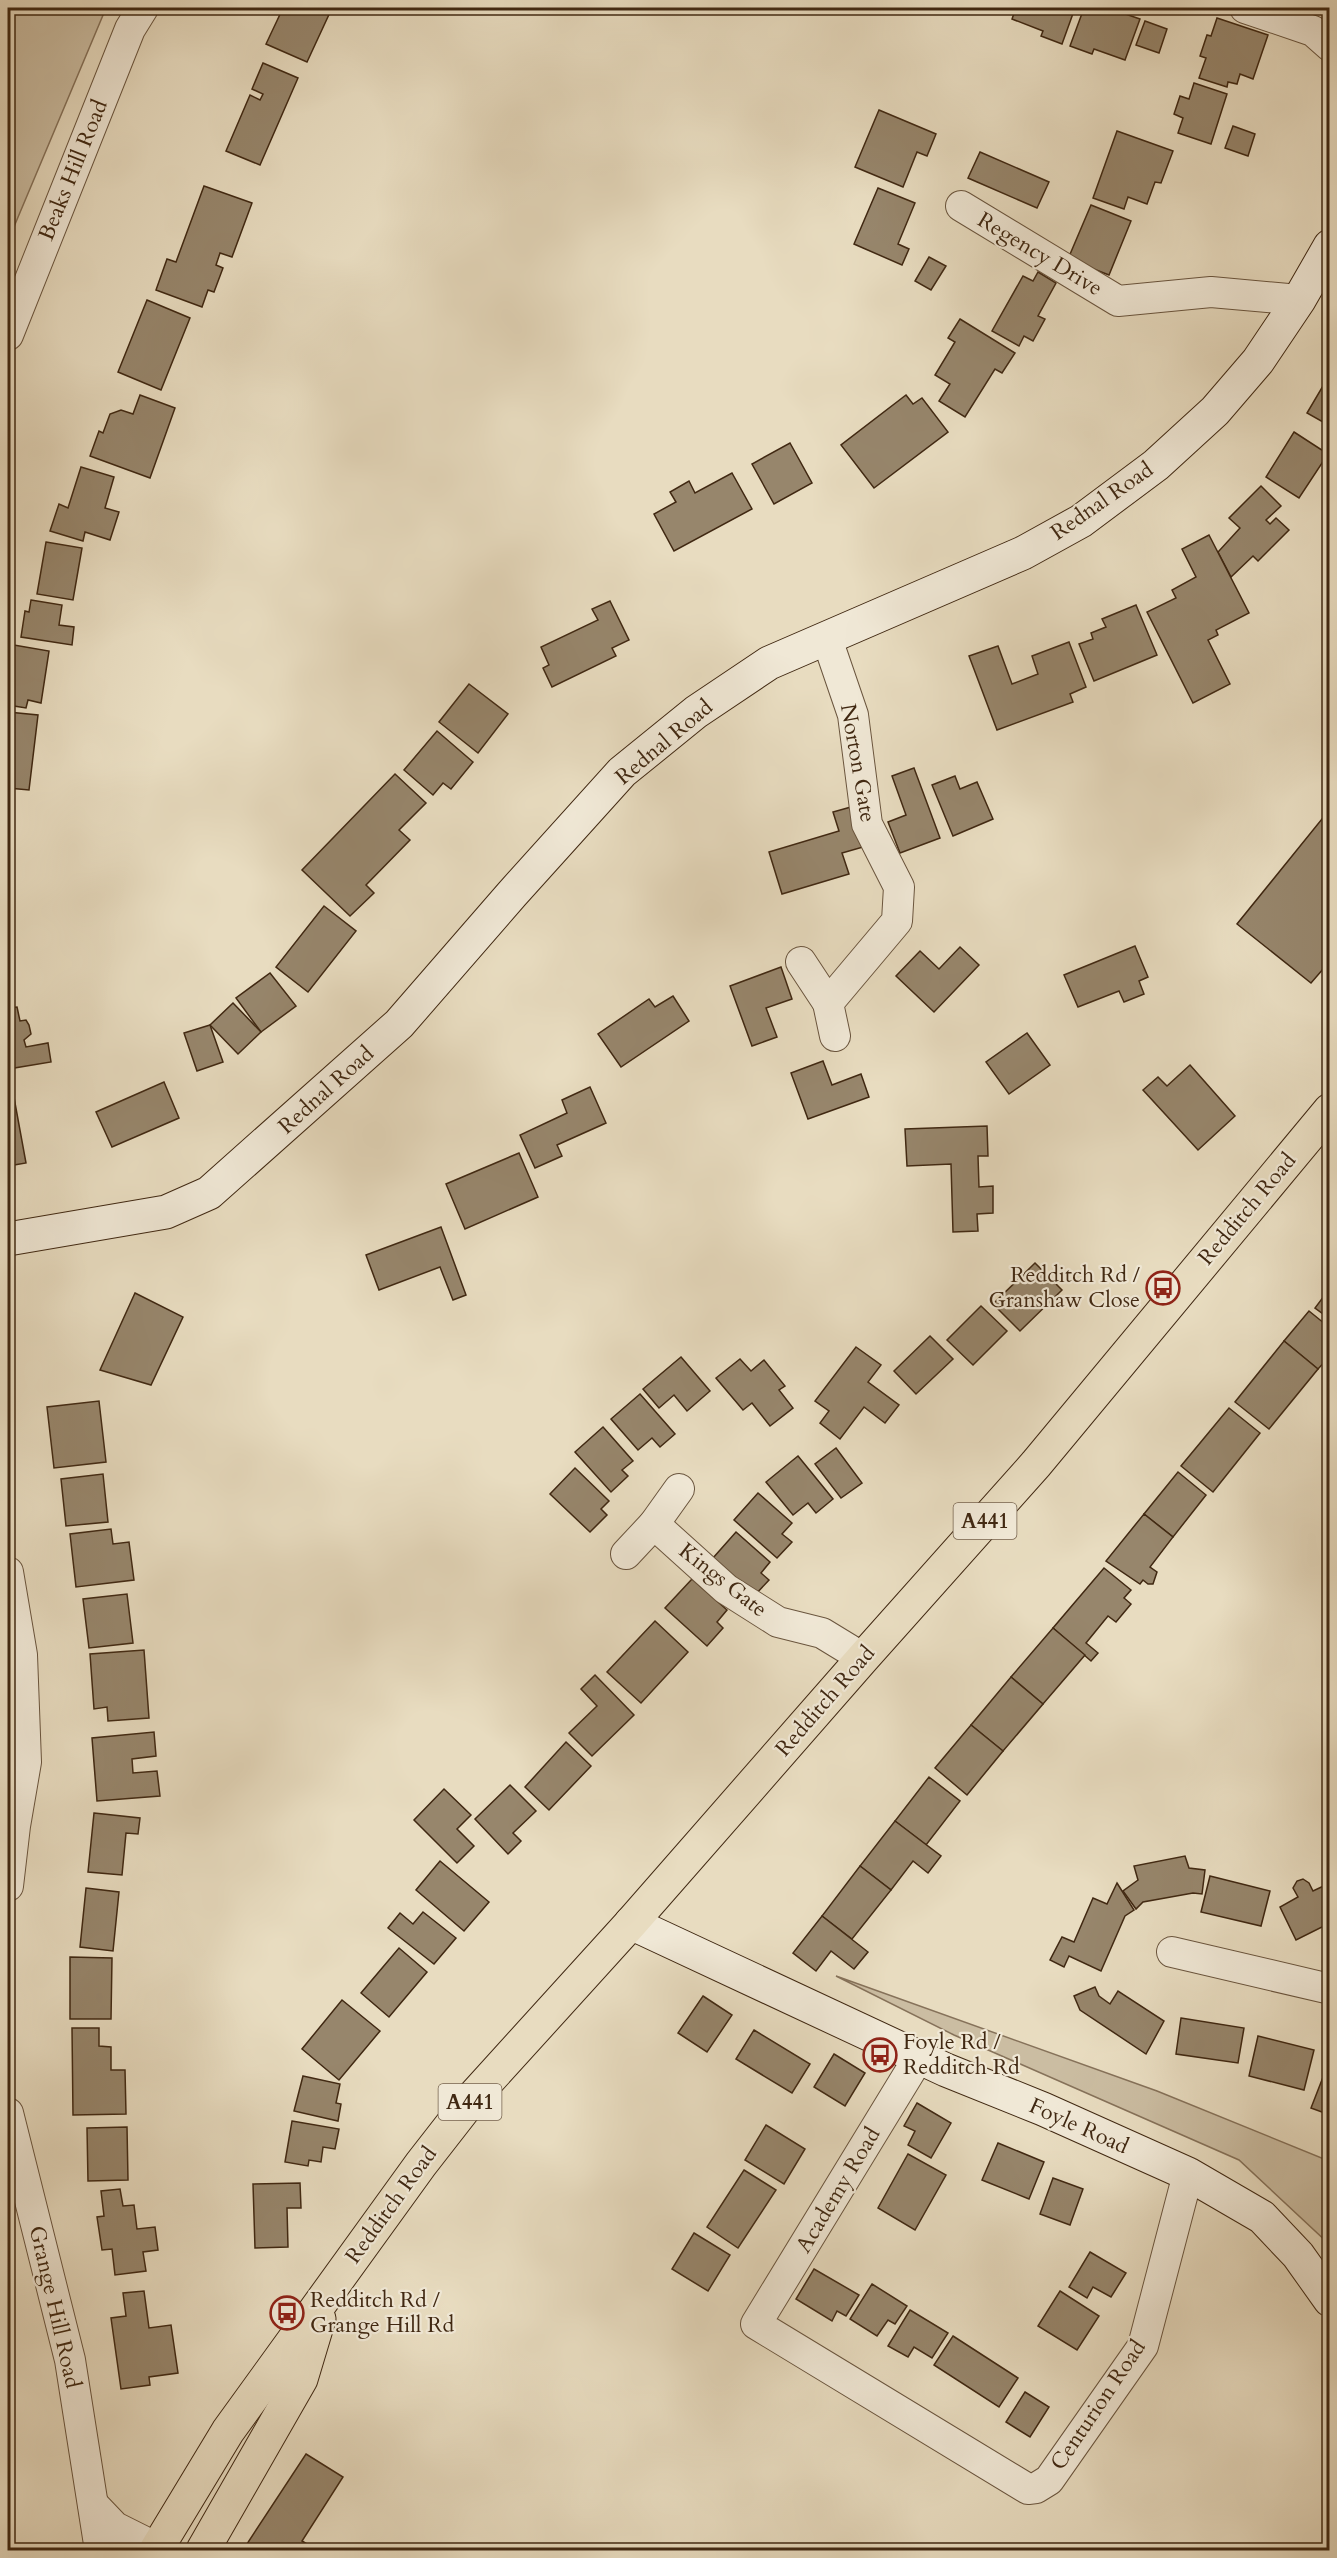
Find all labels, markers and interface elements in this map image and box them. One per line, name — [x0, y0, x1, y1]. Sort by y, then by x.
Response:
street label: Beaks Hill Road — [31, 95, 115, 245]
street label: Regency Drive — [972, 205, 1108, 303]
street label: Rednal Road — [1045, 454, 1160, 547]
street label: Rednal Road — [609, 692, 719, 792]
street label: Norton Gate — [833, 701, 883, 825]
street label: Rednal Road — [272, 1039, 380, 1141]
street label: Redditch Road — [1191, 1146, 1303, 1272]
place label: Redditch Rd / Granshaw Close — [988, 1260, 1141, 1315]
bus stop icon: Redditch Rd / Granshaw Close — [1145, 1270, 1181, 1306]
road number: A441 — [954, 1503, 1016, 1539]
street label: Kings Gate — [673, 1536, 773, 1624]
street label: Redditch Road — [768, 1639, 882, 1763]
place label: Foyle Rd / Redditch Rd — [903, 2027, 1020, 2082]
bus stop icon: Foyle Rd / Redditch Rd — [862, 2037, 898, 2073]
road number: A441 — [438, 2084, 502, 2120]
street label: Foyle Road — [1025, 2091, 1134, 2161]
street label: Academy Road — [789, 2121, 887, 2258]
street label: Redditch Road — [338, 2140, 444, 2270]
street label: Grange Hill Road — [22, 2223, 88, 2391]
place label: Redditch Rd / Grange Hill Rd — [310, 2285, 455, 2340]
bus stop icon: Redditch Rd / Grange Hill Rd — [269, 2295, 305, 2331]
street label: Centurion Road — [1043, 2334, 1153, 2476]

